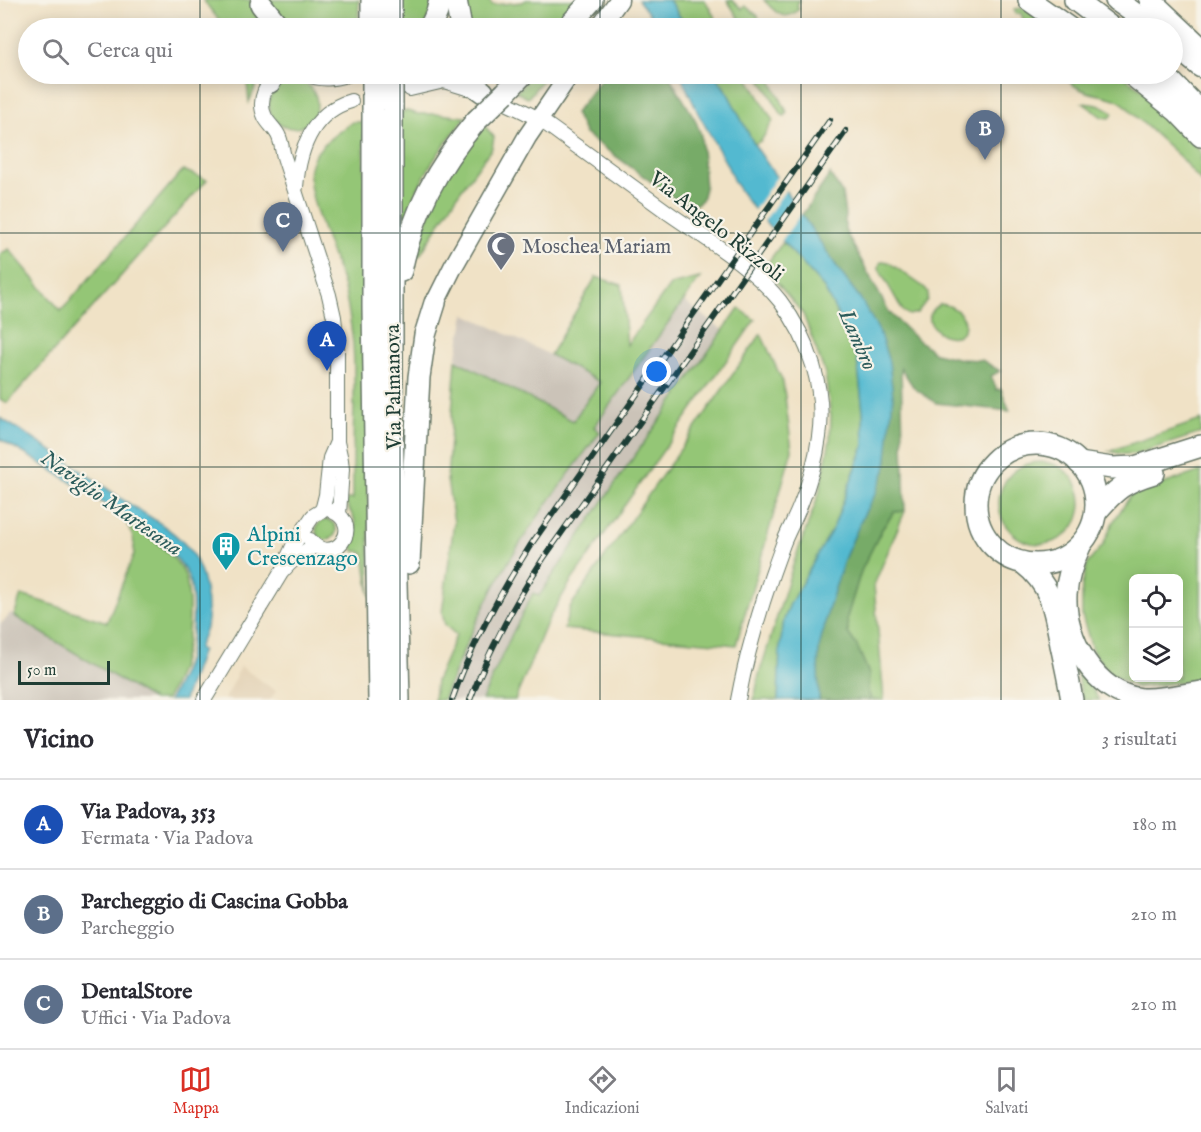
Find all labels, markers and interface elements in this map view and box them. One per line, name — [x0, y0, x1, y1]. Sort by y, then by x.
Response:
search box — [18, 18, 1183, 84]
icon: search — [39, 35, 72, 68]
text: Cerca qui — [87, 37, 173, 65]
pin: B — [966, 110, 1004, 160]
street label: Via Angelo Rizzoli — [642, 165, 789, 288]
pin: C — [264, 202, 302, 252]
mosque icon: Moschea Mariam — [485, 230, 517, 272]
place label: Moschea Mariam — [522, 234, 671, 261]
water label: Lambro — [831, 304, 883, 374]
pin: A — [308, 322, 346, 371]
street label: Via Palmanova — [380, 323, 409, 451]
your location — [642, 357, 671, 386]
water label: Naviglio Martesana — [35, 444, 187, 563]
place label: Alpini Crescenzago — [246, 522, 358, 573]
building icon: Alpini Crescenzago — [210, 530, 242, 572]
map controls — [1129, 574, 1183, 682]
button: locate — [1129, 574, 1183, 628]
button: layers — [1129, 628, 1183, 682]
scale bar — [18, 658, 110, 686]
text: 50 m — [27, 661, 56, 681]
text: Vicino — [24, 723, 94, 756]
text: 3 risultati — [1102, 727, 1177, 752]
text: Via Padova, 353 — [81, 798, 216, 826]
text: A — [37, 812, 50, 837]
text: 180 m — [1132, 812, 1177, 837]
text: Fermata · Via Padova — [81, 826, 253, 851]
text: Parcheggio di Cascina Gobba — [81, 888, 348, 916]
text: B — [37, 902, 50, 927]
text: 210 m — [1131, 902, 1177, 927]
text: Parcheggio — [81, 916, 175, 941]
text: DentalStore — [81, 978, 192, 1006]
text: C — [36, 992, 51, 1017]
text: 210 m — [1131, 992, 1177, 1017]
text: Uffici · Via Padova — [81, 1006, 231, 1031]
tab: Mappa — [173, 1063, 219, 1119]
tab: Indicazioni — [565, 1063, 640, 1119]
tab: Salvati — [985, 1063, 1028, 1119]

